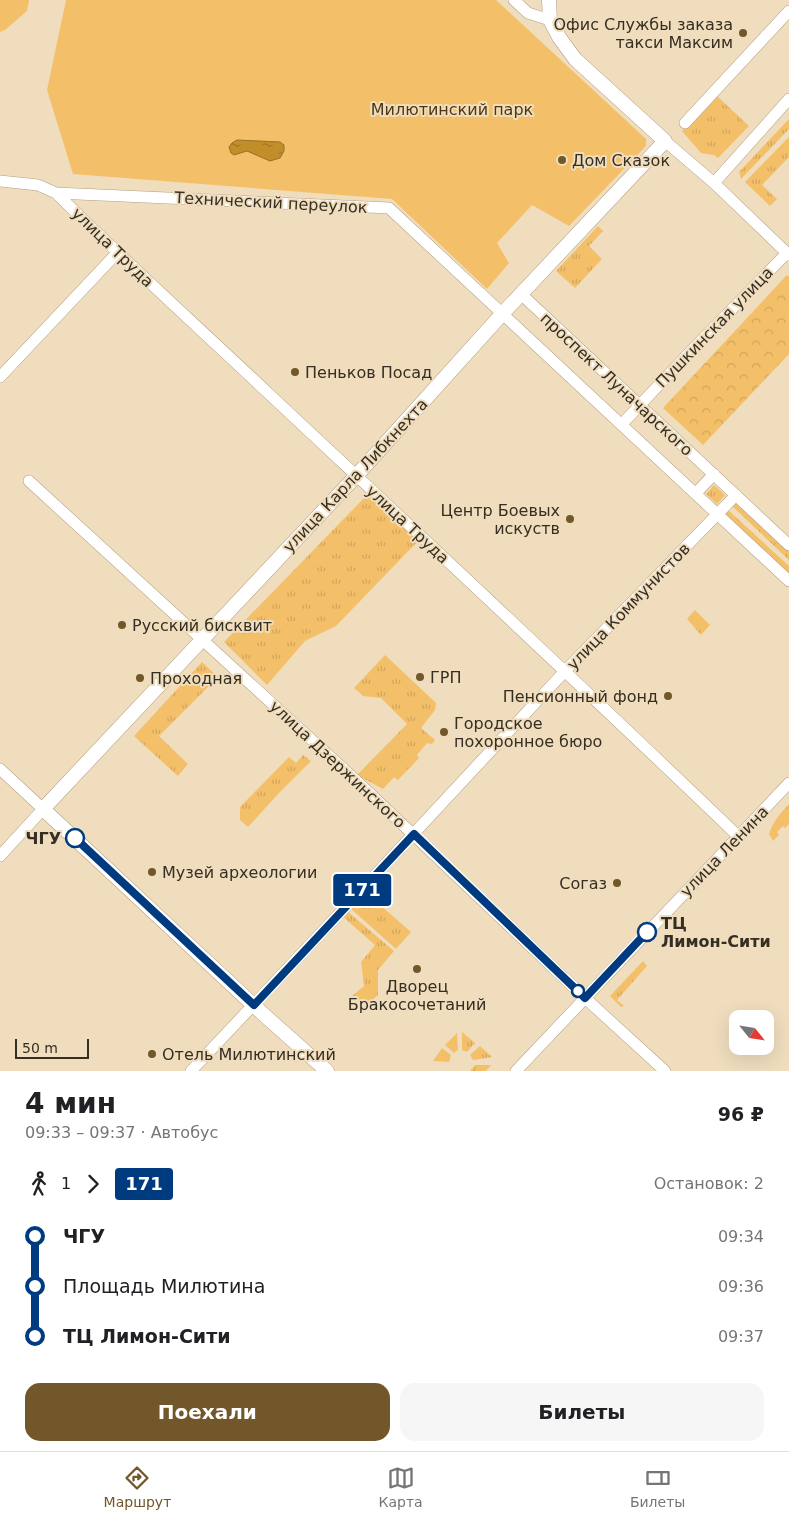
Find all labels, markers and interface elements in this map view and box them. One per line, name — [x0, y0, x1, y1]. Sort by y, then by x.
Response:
place label: Офис Службы заказа такси Максим — [553, 15, 733, 52]
marker: Офис Службы заказа такси Максим — [737, 27, 749, 39]
park label: Милютинский парк — [371, 100, 534, 119]
place label: Дом Сказок — [572, 151, 670, 170]
marker: Дом Сказок — [556, 154, 568, 166]
street label: Технический переулок — [173, 188, 368, 217]
street label: улица Труда — [68, 204, 157, 291]
street label: Пушкинская улица — [652, 263, 777, 392]
street label: проспект Луначарского — [537, 309, 697, 460]
place label: Пеньков Посад — [305, 363, 432, 382]
marker: Пеньков Посад — [289, 366, 301, 378]
street label: улица Карла Либкнехта — [279, 395, 432, 556]
street label: улица Труда — [362, 481, 453, 568]
place label: Центр Боевых искуств — [441, 501, 560, 538]
marker: Центр Боевых искуств — [564, 513, 576, 525]
street label: улица Коммунистов — [563, 539, 694, 674]
place label: Русский бисквит — [132, 616, 272, 635]
marker: Русский бисквит — [116, 619, 128, 631]
place label: ГРП — [430, 668, 461, 687]
place label: Проходная — [150, 669, 242, 688]
marker: ГРП — [414, 671, 426, 683]
marker: Проходная — [134, 672, 146, 684]
place label: Пенсионный фонд — [503, 687, 658, 706]
marker: Пенсионный фонд — [662, 690, 674, 702]
street label: улица Дзержинского — [266, 697, 409, 832]
place label: Городское похоронное бюро — [454, 714, 602, 751]
marker: Городское похоронное бюро — [438, 726, 450, 738]
street label: улица Ленина — [676, 802, 772, 901]
marker: ЧГУ — [65, 828, 85, 848]
place label: ЧГУ — [26, 829, 61, 848]
place label: Музей археологии — [162, 863, 317, 882]
marker: Музей археологии — [146, 866, 158, 878]
line badge: 171 — [333, 874, 391, 906]
place label: Согаз — [559, 874, 607, 893]
marker: Согаз — [611, 877, 623, 889]
text: 171 — [343, 879, 381, 900]
place label: ТЦ Лимон-Сити — [661, 914, 771, 951]
marker: ТЦ Лимон-Сити — [637, 922, 657, 942]
marker: Дворец Бракосочетаний — [411, 963, 423, 975]
place label: Дворец Бракосочетаний — [348, 977, 486, 1014]
unlabelled marker — [571, 984, 585, 998]
north arrow — [729, 1010, 774, 1055]
map controls — [729, 1010, 774, 1055]
scale bar — [15, 1036, 89, 1059]
text: 50 m — [22, 1040, 58, 1056]
place label: Отель Милютинский — [162, 1045, 336, 1064]
marker: Отель Милютинский — [146, 1048, 158, 1060]
text: 4 мин — [25, 1087, 116, 1120]
text: 96 ₽ — [718, 1103, 764, 1125]
text: 09:33 – 09:37 · Автобус — [25, 1123, 218, 1142]
icon: walk — [25, 1170, 53, 1198]
icon: forward — [79, 1170, 107, 1198]
text: 171 — [125, 1173, 163, 1194]
text: 1 — [61, 1174, 71, 1193]
text: Остановок: 2 — [654, 1174, 764, 1193]
text: ЧГУ — [63, 1225, 105, 1247]
text: 09:34 — [718, 1227, 764, 1246]
text: Площадь Милютина — [63, 1275, 265, 1297]
text: 09:36 — [718, 1277, 764, 1296]
text: ТЦ Лимон-Сити — [63, 1325, 230, 1347]
text: 09:37 — [718, 1327, 764, 1346]
button: Поехали — [25, 1383, 390, 1441]
button: Билеты — [400, 1383, 764, 1441]
tab: Маршрут — [104, 1464, 171, 1510]
tab: Карта — [379, 1464, 423, 1510]
tab: Билеты — [630, 1464, 685, 1510]

